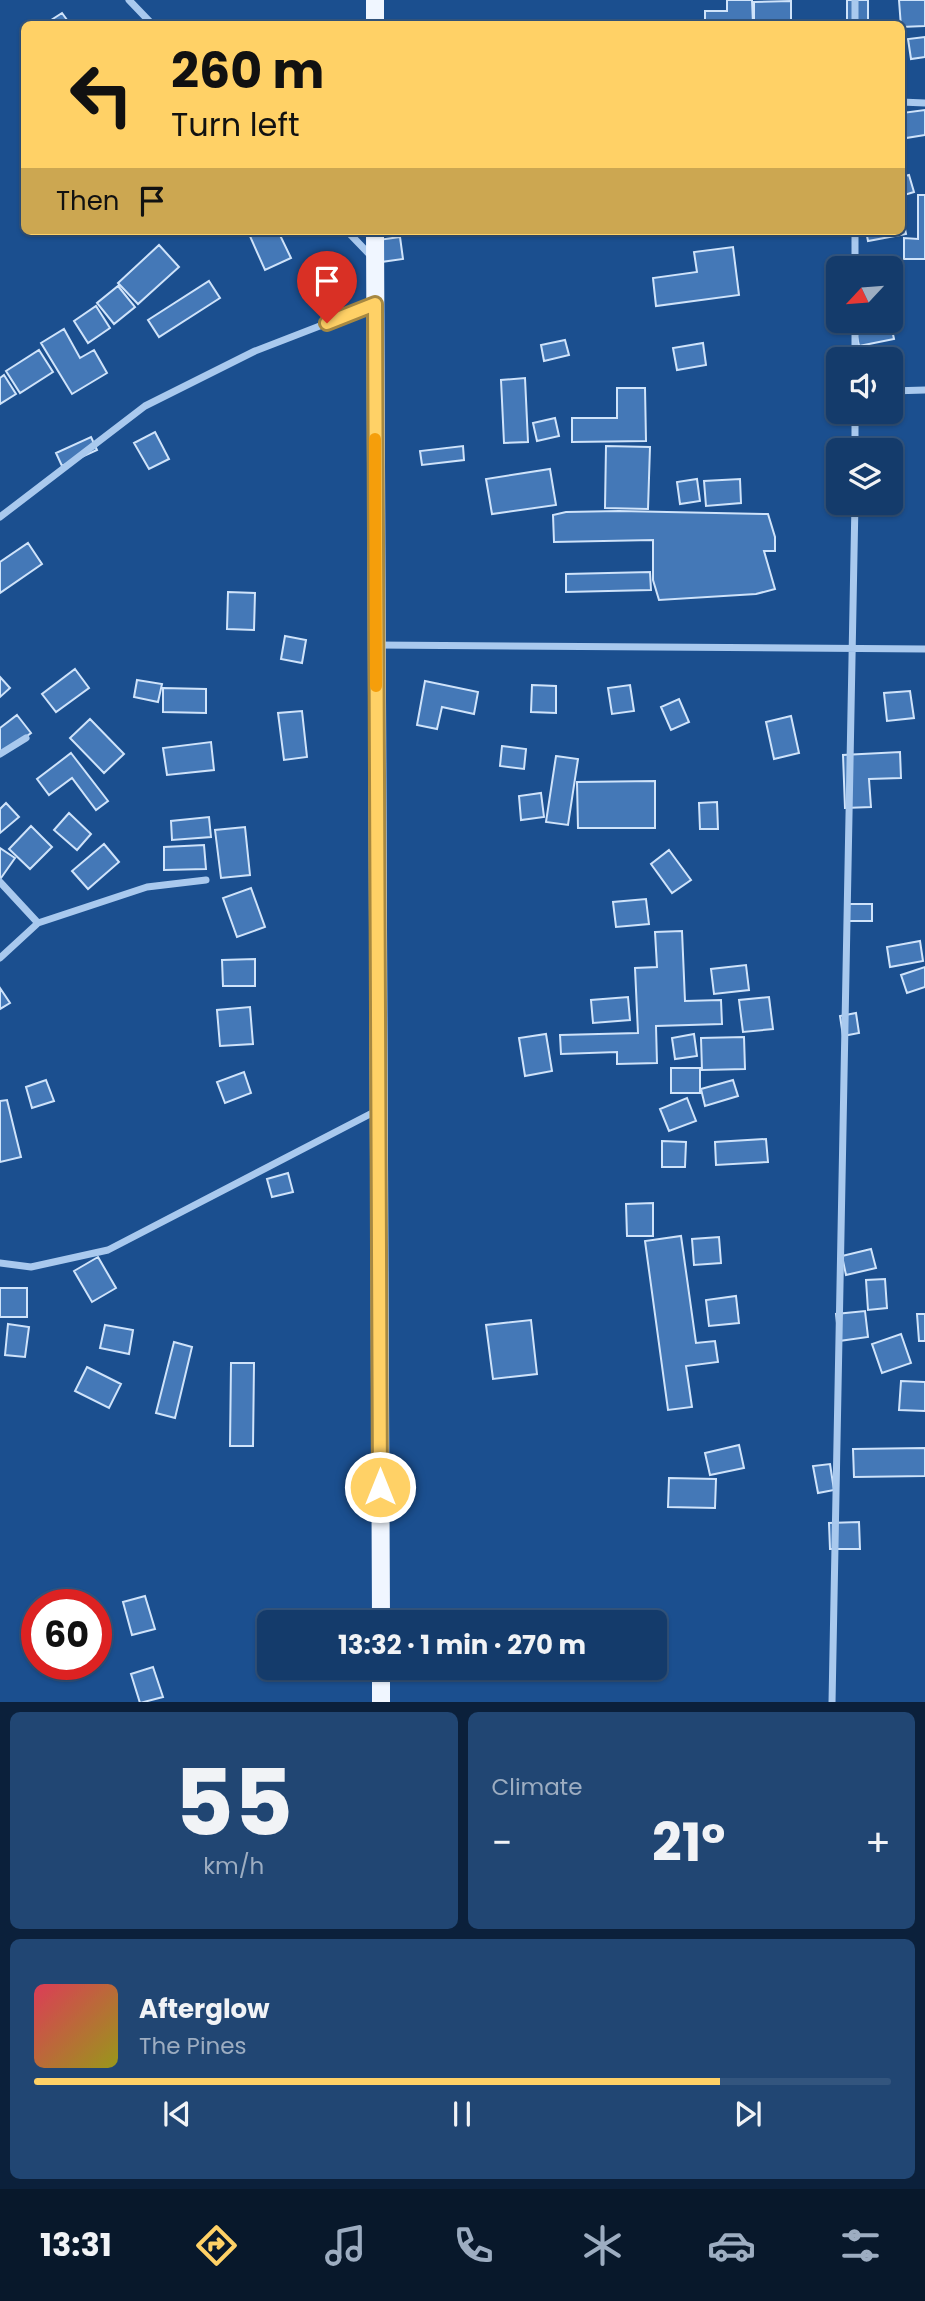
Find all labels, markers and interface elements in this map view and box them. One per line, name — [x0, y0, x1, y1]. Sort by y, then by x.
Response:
text: 260 m — [171, 37, 324, 105]
icon: left — [56, 49, 147, 140]
text: Turn left — [171, 102, 300, 147]
icon: arrive — [133, 182, 171, 220]
text: Then — [56, 183, 119, 219]
pin — [297, 251, 357, 323]
north arrow — [826, 256, 903, 332]
map controls — [826, 256, 903, 515]
icon: arrive — [308, 262, 346, 300]
button: sound — [826, 347, 903, 424]
button: layers — [826, 438, 903, 515]
position arrow — [343, 1450, 417, 1524]
speed limit sign: 60 — [21, 1589, 112, 1680]
text: 13:32 · 1 min · 270 m — [338, 1627, 586, 1663]
text: 55 — [175, 1739, 293, 1867]
text: Climate — [492, 1771, 582, 1803]
text: 21° — [652, 1806, 725, 1879]
text: − — [492, 1816, 512, 1869]
text: + — [865, 1816, 891, 1869]
text: km/h — [203, 1850, 264, 1882]
text: Afterglow — [139, 1991, 270, 2027]
text: The Pines — [139, 2030, 247, 2062]
icon: previous — [158, 2095, 196, 2133]
icon: pause — [443, 2095, 481, 2133]
icon: next — [729, 2095, 767, 2133]
icon: directions — [192, 2221, 241, 2270]
icon: music — [321, 2221, 370, 2270]
icon: phone — [449, 2221, 498, 2270]
icon: climate — [578, 2221, 627, 2270]
icon: car — [707, 2221, 756, 2270]
icon: filters — [836, 2221, 885, 2270]
text: 13:31 — [40, 2222, 112, 2267]

